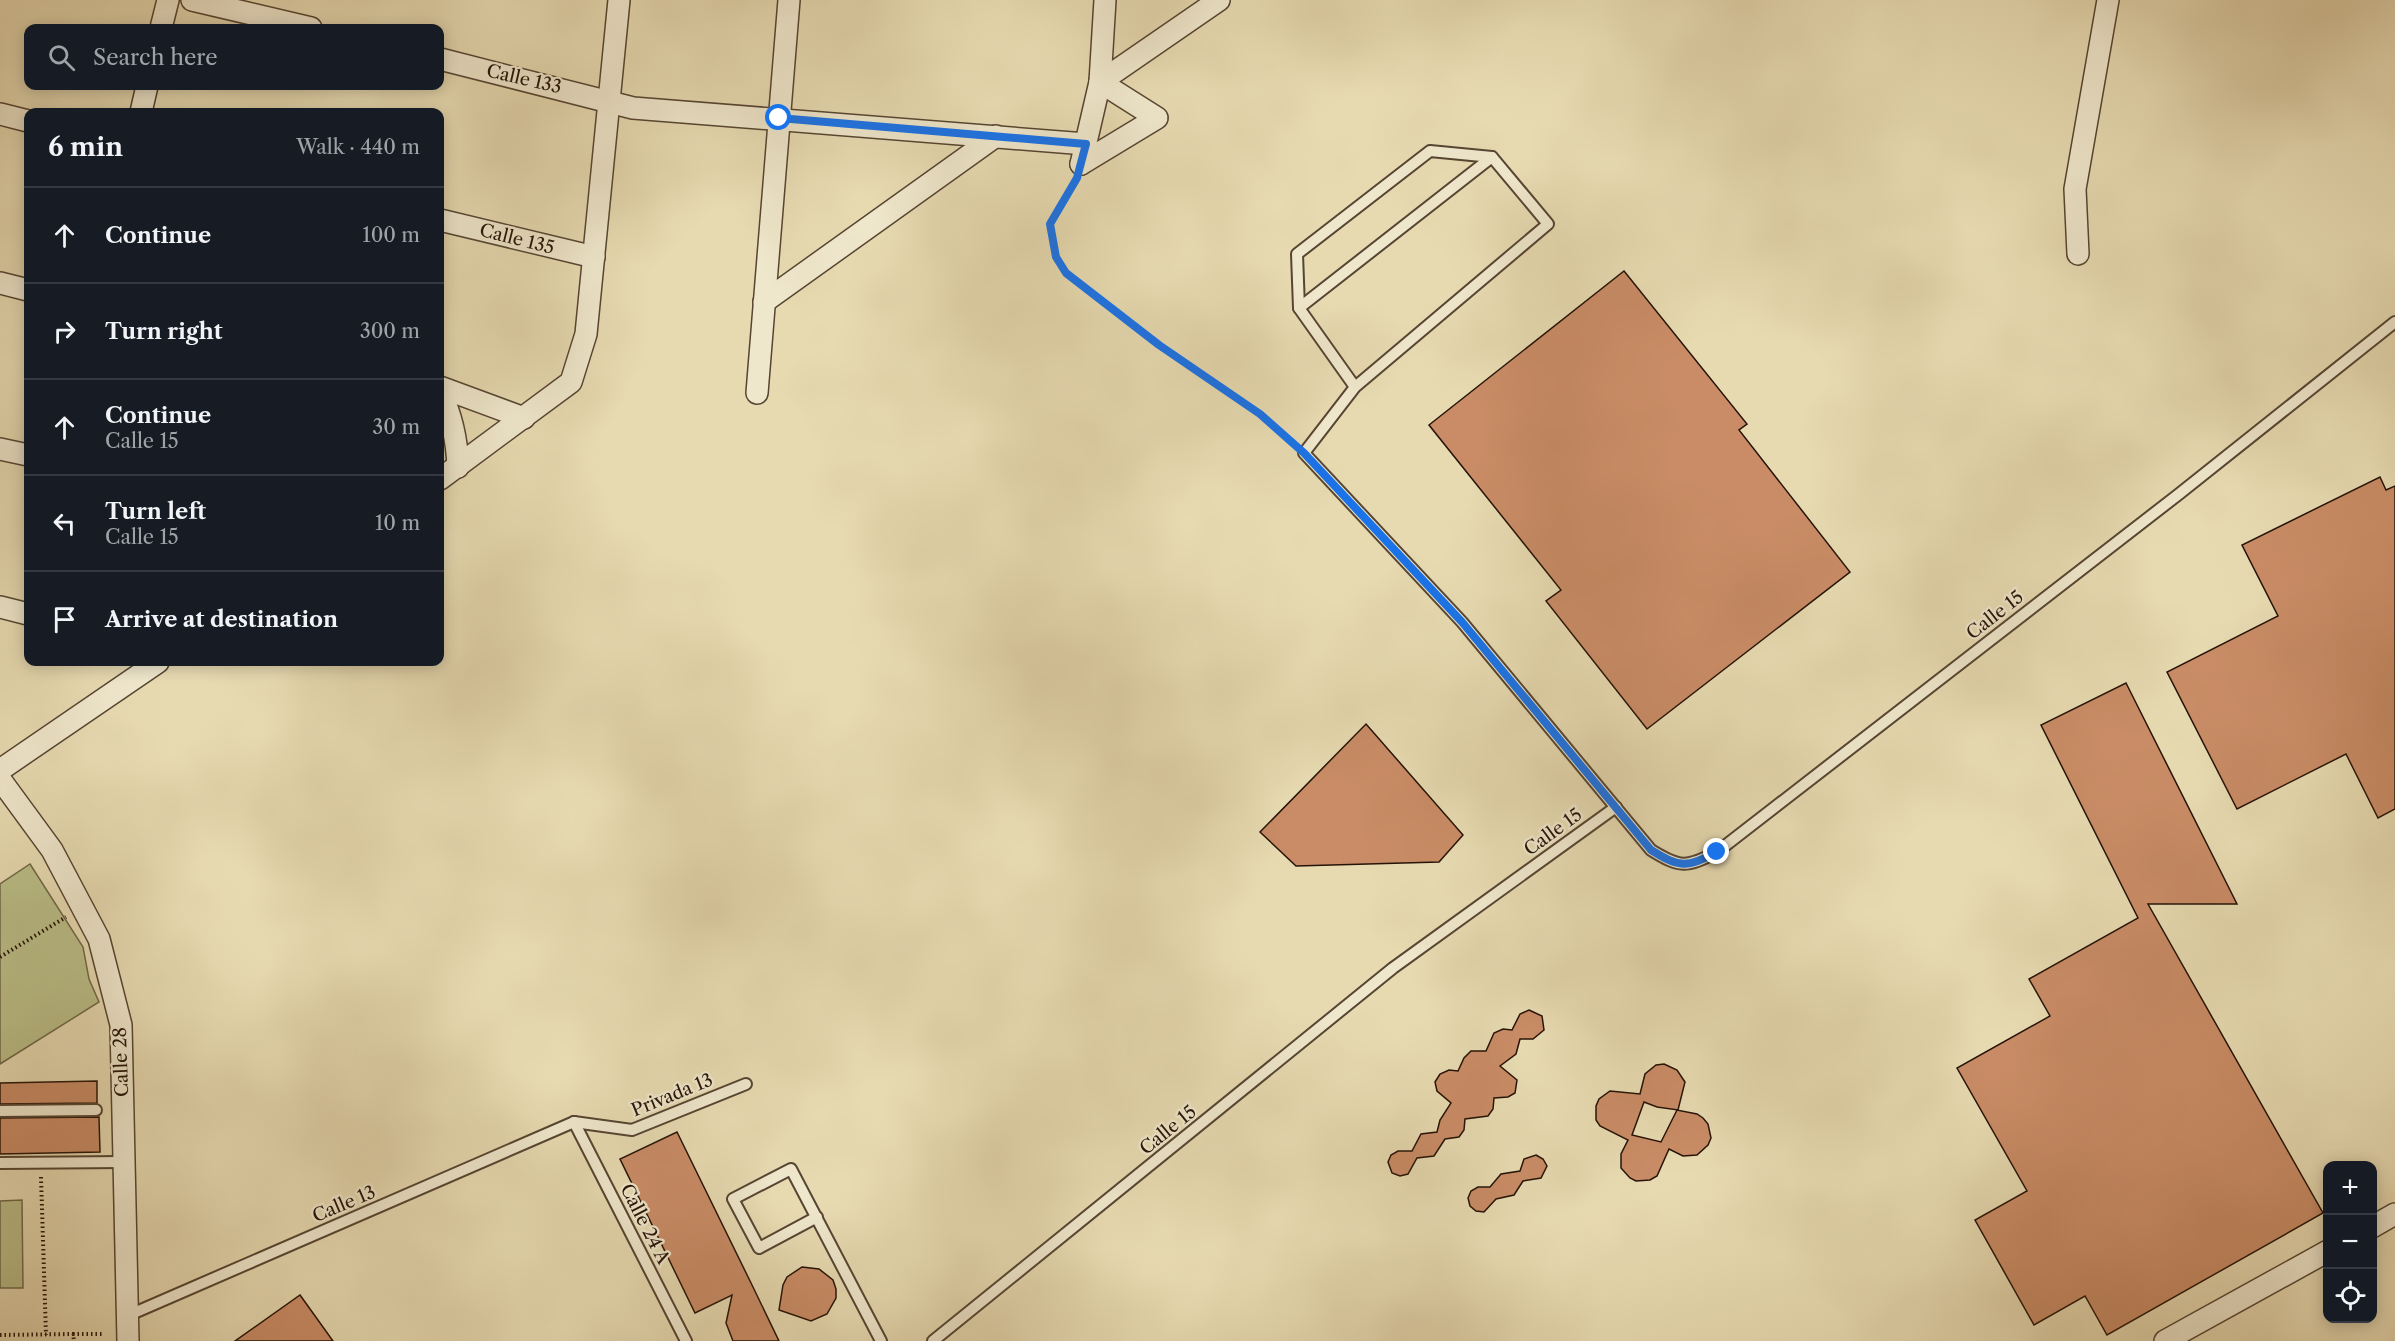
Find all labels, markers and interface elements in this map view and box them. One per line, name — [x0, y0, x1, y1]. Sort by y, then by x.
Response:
search box — [24, 24, 444, 90]
icon: search — [45, 41, 78, 74]
text: Search here — [93, 44, 218, 71]
street label: Calle 133 — [484, 60, 564, 98]
route start — [765, 104, 791, 130]
text: 6 min — [48, 131, 123, 163]
text: Walk · 440 m — [296, 135, 420, 159]
icon: ahead — [48, 219, 81, 252]
street label: Calle 135 — [477, 219, 557, 259]
text: Continue — [105, 222, 211, 249]
text: 100 m — [362, 223, 420, 247]
icon: right — [48, 315, 81, 348]
text: Turn right — [105, 318, 223, 345]
text: 300 m — [360, 319, 420, 343]
text: Continue — [105, 402, 211, 429]
icon: ahead — [48, 411, 81, 444]
text: 30 m — [372, 415, 420, 439]
text: Calle 15 — [105, 429, 179, 453]
text: Turn left — [105, 498, 206, 525]
icon: left — [48, 507, 81, 540]
text: 10 m — [375, 511, 420, 535]
text: Calle 15 — [105, 525, 179, 549]
street label: Calle 15 — [1962, 586, 2028, 644]
icon: arrive — [48, 603, 81, 636]
text: Arrive at destination — [105, 606, 338, 633]
street label: Calle 15 — [1520, 804, 1586, 860]
route end — [1703, 838, 1729, 864]
street label: Calle 28 — [109, 1027, 133, 1097]
street label: Privada 13 — [628, 1069, 716, 1121]
street label: Calle 15 — [1135, 1101, 1201, 1159]
map controls — [2323, 1161, 2377, 1323]
button: + — [2323, 1161, 2377, 1215]
street label: Calle 24 A — [615, 1180, 675, 1268]
street label: Calle 13 — [309, 1181, 379, 1227]
button: − — [2323, 1215, 2377, 1269]
button: locate — [2323, 1269, 2377, 1323]

